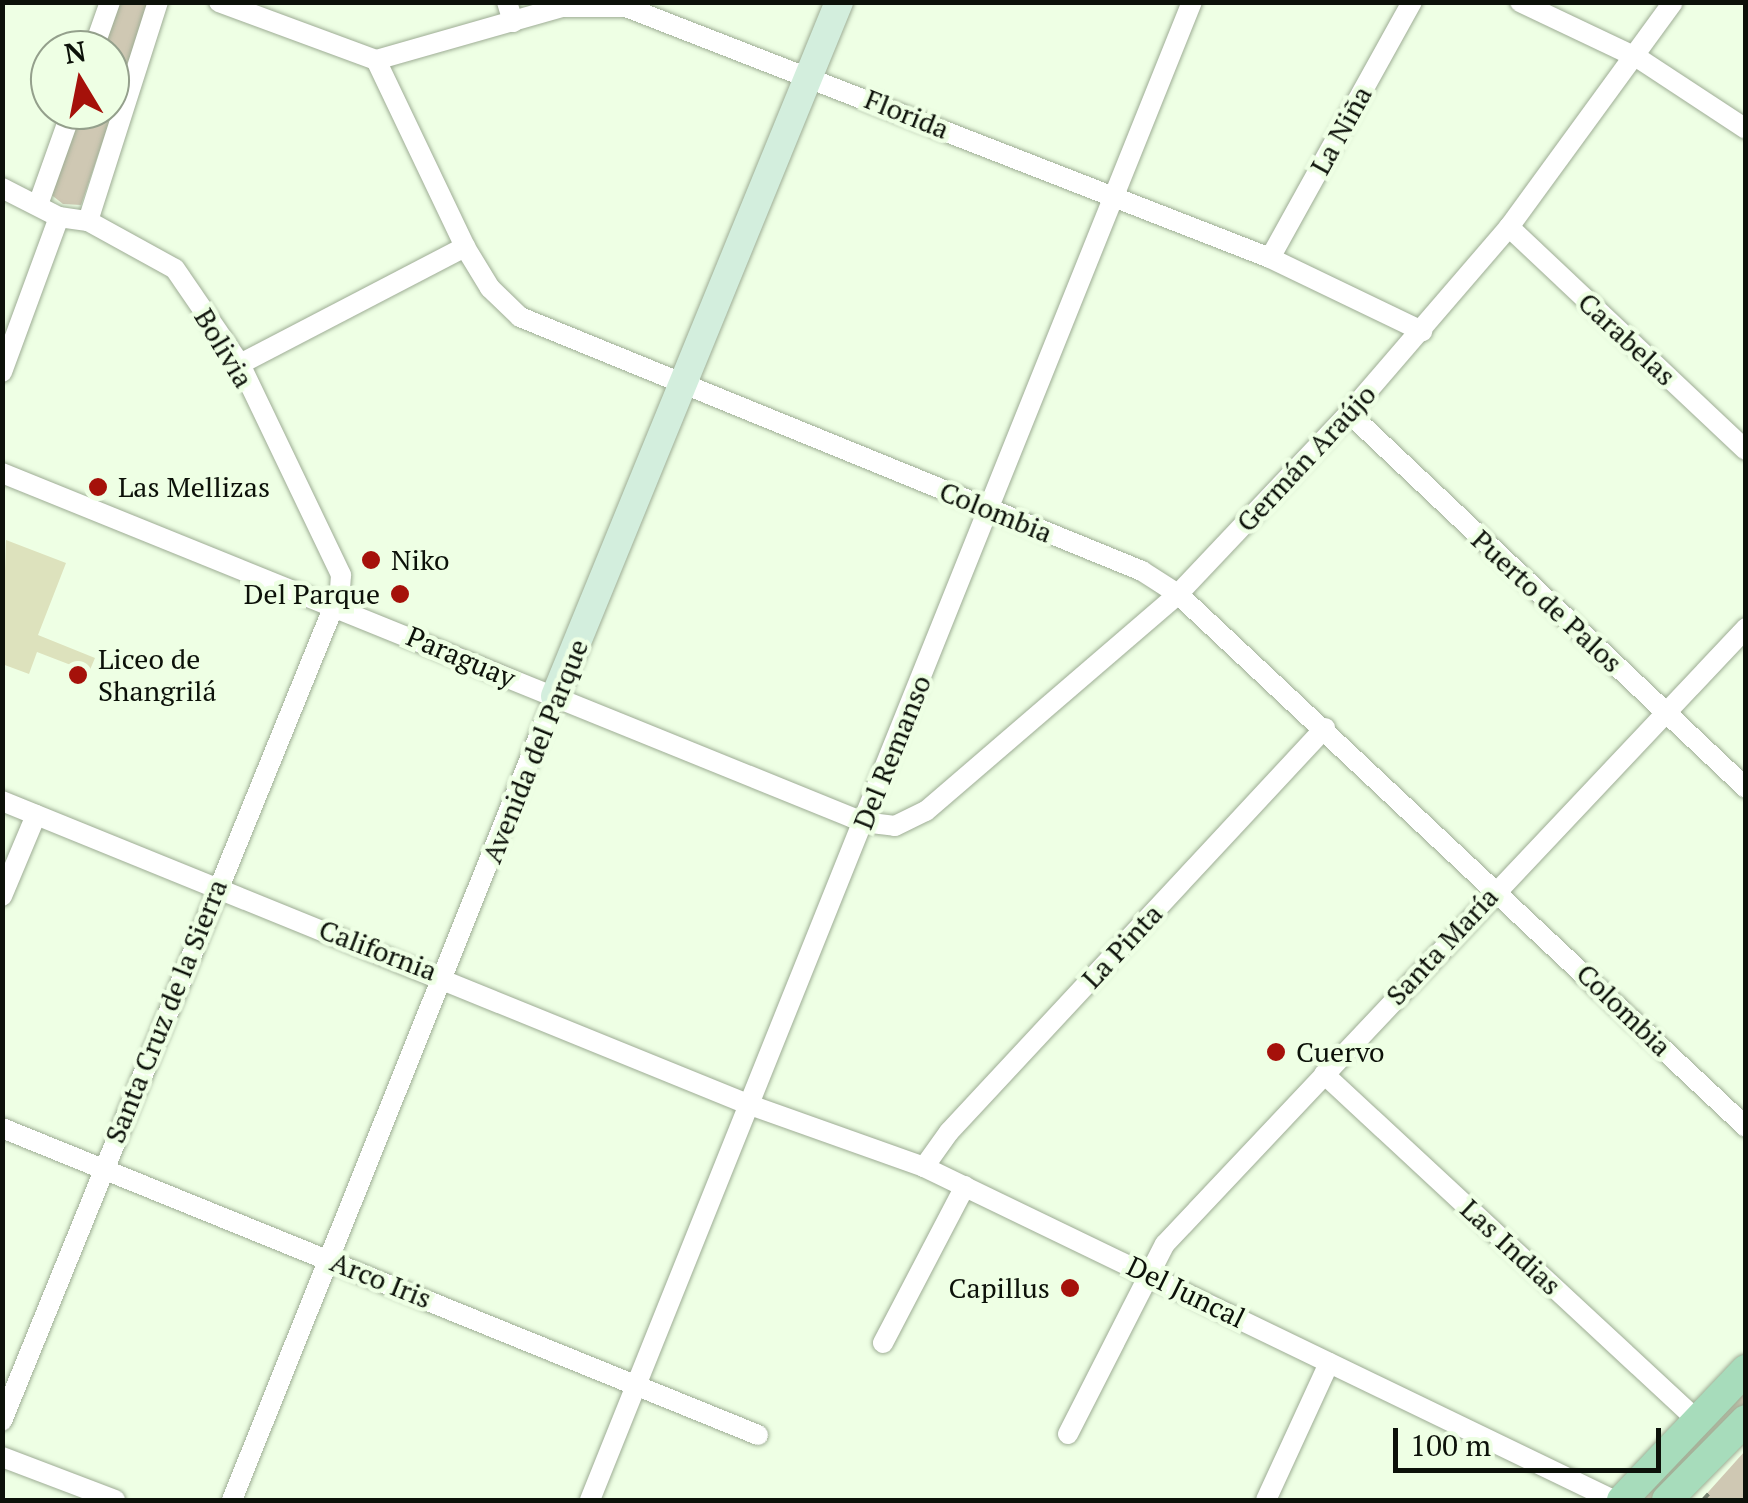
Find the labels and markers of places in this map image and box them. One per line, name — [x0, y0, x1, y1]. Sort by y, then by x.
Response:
place label: Las Mellizas — [118, 470, 270, 504]
marker: Las Mellizas — [87, 476, 109, 498]
place label: Niko — [391, 543, 450, 577]
marker: Niko — [360, 549, 382, 571]
place label: Del Parque — [244, 577, 380, 611]
marker: Del Parque — [389, 583, 411, 605]
place label: Liceo de Shangrilá — [98, 642, 217, 708]
marker: Liceo de Shangrilá — [67, 664, 89, 686]
place label: Cuervo — [1296, 1035, 1385, 1069]
marker: Cuervo — [1265, 1041, 1287, 1063]
place label: Capillus — [949, 1271, 1050, 1305]
marker: Capillus — [1059, 1277, 1081, 1299]

